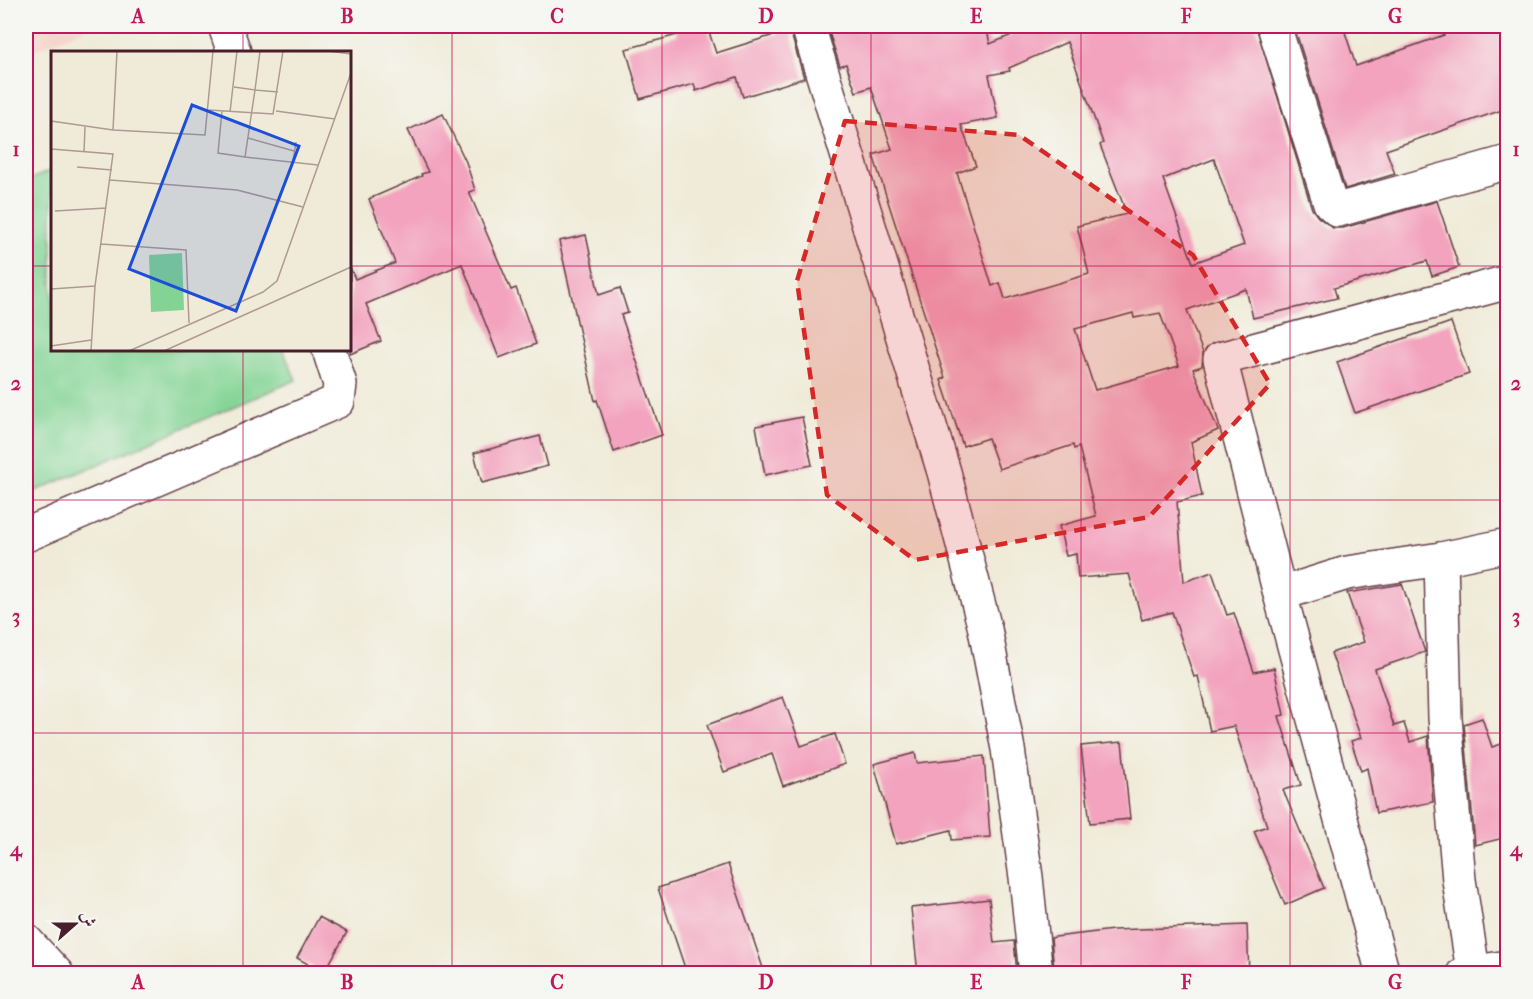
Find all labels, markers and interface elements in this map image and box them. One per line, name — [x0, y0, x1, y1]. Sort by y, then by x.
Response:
text: A — [130, 5, 146, 28]
text: B — [340, 5, 354, 28]
text: C — [550, 5, 564, 28]
text: D — [758, 5, 774, 28]
text: E — [970, 5, 982, 28]
text: F — [1180, 5, 1192, 28]
text: G — [1388, 5, 1402, 28]
inset map — [51, 51, 351, 351]
text: 1 — [12, 138, 20, 161]
text: 1 — [1512, 138, 1520, 161]
text: 2 — [11, 372, 21, 395]
text: 2 — [1511, 372, 1521, 395]
text: 3 — [12, 605, 20, 628]
text: 3 — [1512, 605, 1520, 628]
text: 4 — [9, 838, 23, 862]
text: 4 — [1509, 838, 1523, 862]
north arrow — [45, 894, 105, 954]
text: ش — [77, 908, 100, 930]
text: A — [130, 971, 146, 994]
text: B — [340, 971, 354, 994]
text: C — [550, 971, 564, 994]
text: D — [758, 971, 774, 994]
text: E — [970, 971, 982, 994]
text: F — [1180, 971, 1192, 994]
text: G — [1388, 971, 1402, 994]

